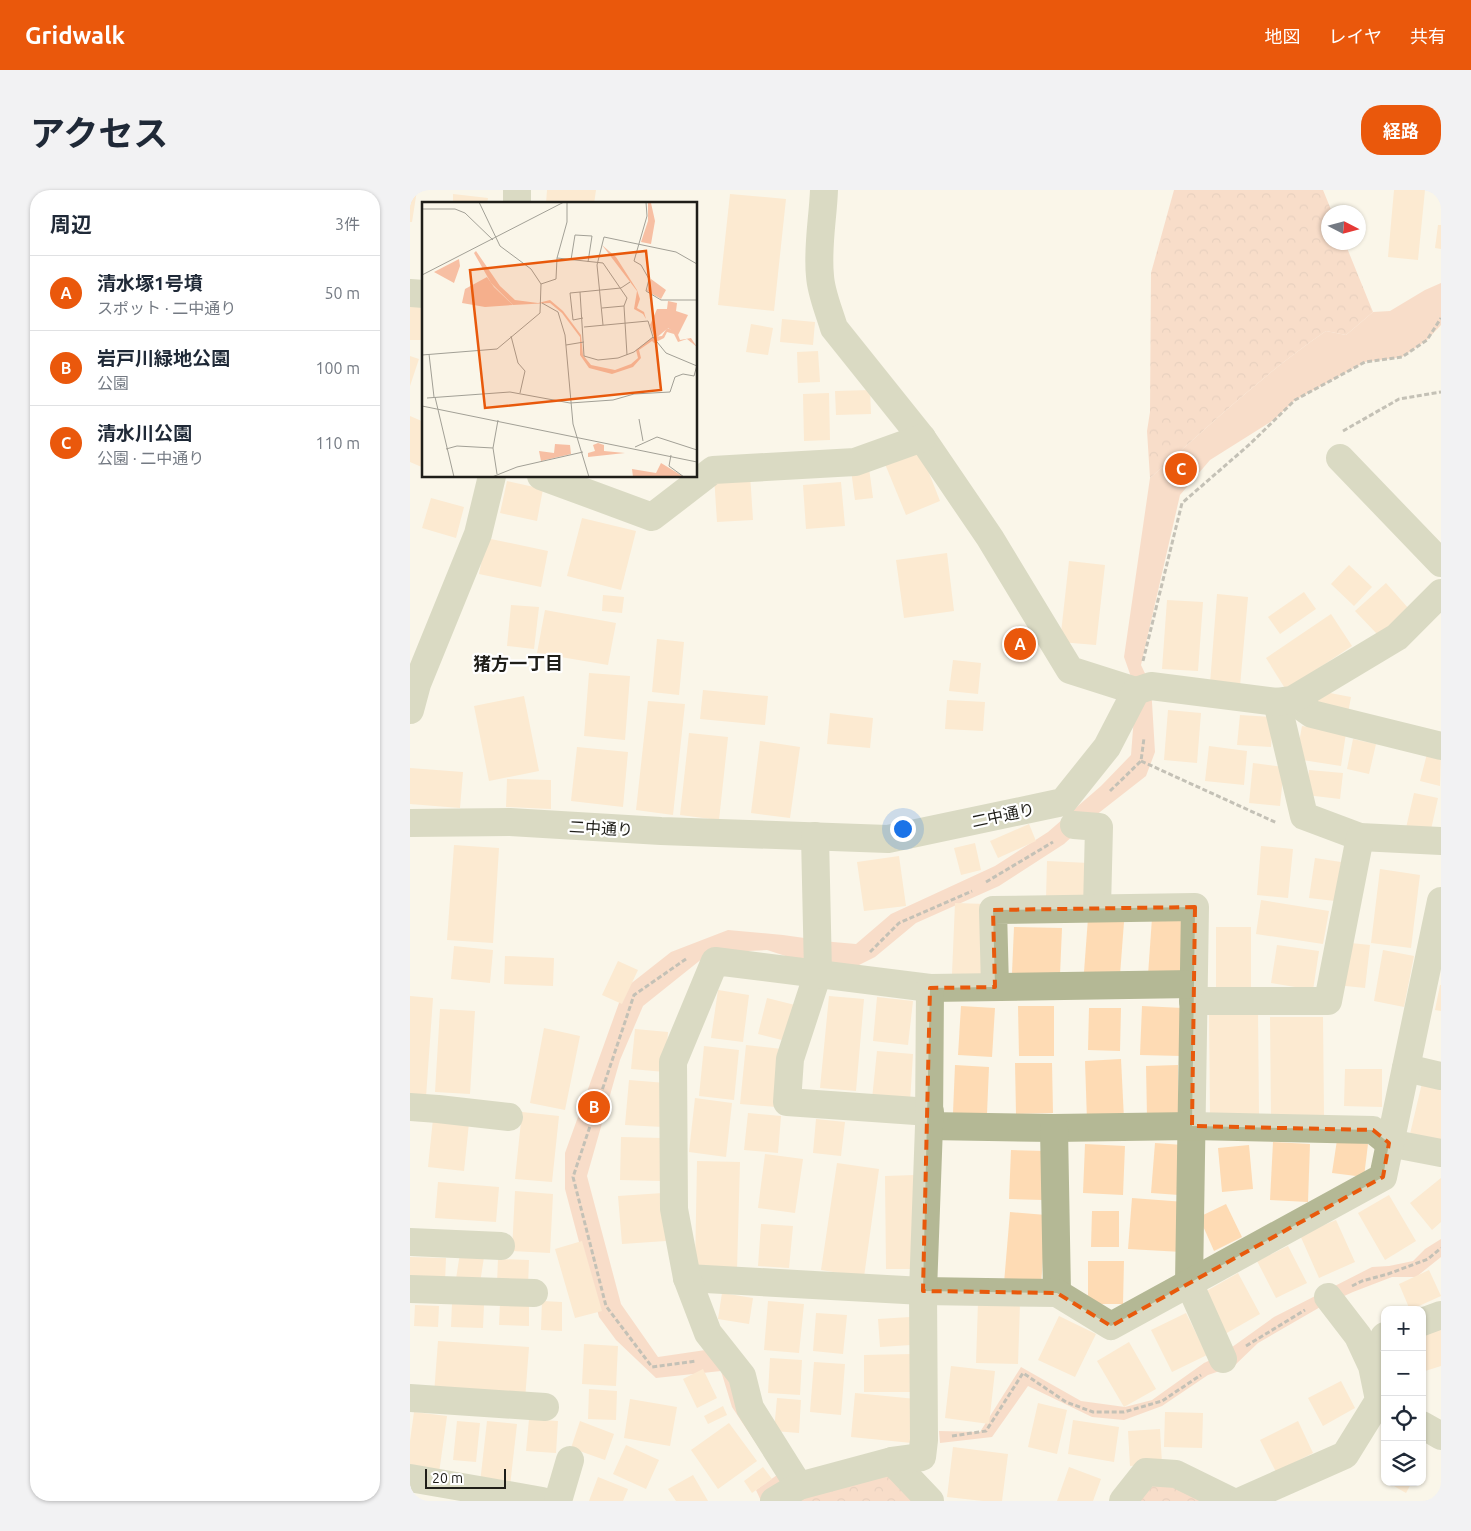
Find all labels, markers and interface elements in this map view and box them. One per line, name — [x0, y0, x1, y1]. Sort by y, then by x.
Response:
text: Gridwalk — [25, 22, 125, 49]
text: 地図 — [1265, 26, 1301, 46]
text: レイヤ — [1329, 26, 1382, 46]
text: 共有 — [1410, 26, 1446, 46]
button: 経路 — [1361, 105, 1441, 155]
text: アクセス — [30, 113, 168, 153]
inset map — [422, 202, 698, 478]
north arrow — [1321, 205, 1366, 250]
text: 周辺 — [50, 212, 92, 236]
text: 3件 — [335, 215, 360, 233]
text: 清水塚1号墳 — [97, 272, 203, 294]
text: A — [60, 284, 72, 302]
text: 50 m — [324, 284, 360, 302]
text: スポット · 二中通り — [97, 299, 236, 317]
text: 岩戸川緑地公園 — [97, 347, 230, 369]
text: B — [61, 359, 71, 377]
text: 100 m — [315, 359, 360, 377]
text: 公園 — [97, 374, 129, 392]
text: 清水川公園 — [97, 422, 192, 444]
text: C — [61, 434, 71, 452]
text: 110 m — [315, 434, 360, 452]
text: 公園 · 二中通り — [97, 449, 204, 467]
pin: C — [1165, 450, 1197, 488]
pin: A — [1004, 625, 1036, 663]
district label: 猪方一丁目 — [473, 653, 563, 673]
street label: 二中通り — [970, 800, 1036, 830]
your location — [890, 816, 916, 842]
street label: 二中通り — [569, 817, 633, 839]
pin: B — [578, 1088, 610, 1126]
map controls — [1381, 1306, 1426, 1486]
button: + — [1381, 1306, 1426, 1351]
button: − — [1381, 1351, 1426, 1396]
button: locate — [1381, 1396, 1426, 1441]
button: layers — [1381, 1441, 1426, 1486]
scale bar — [425, 1466, 506, 1489]
text: 20 m — [432, 1470, 463, 1486]

